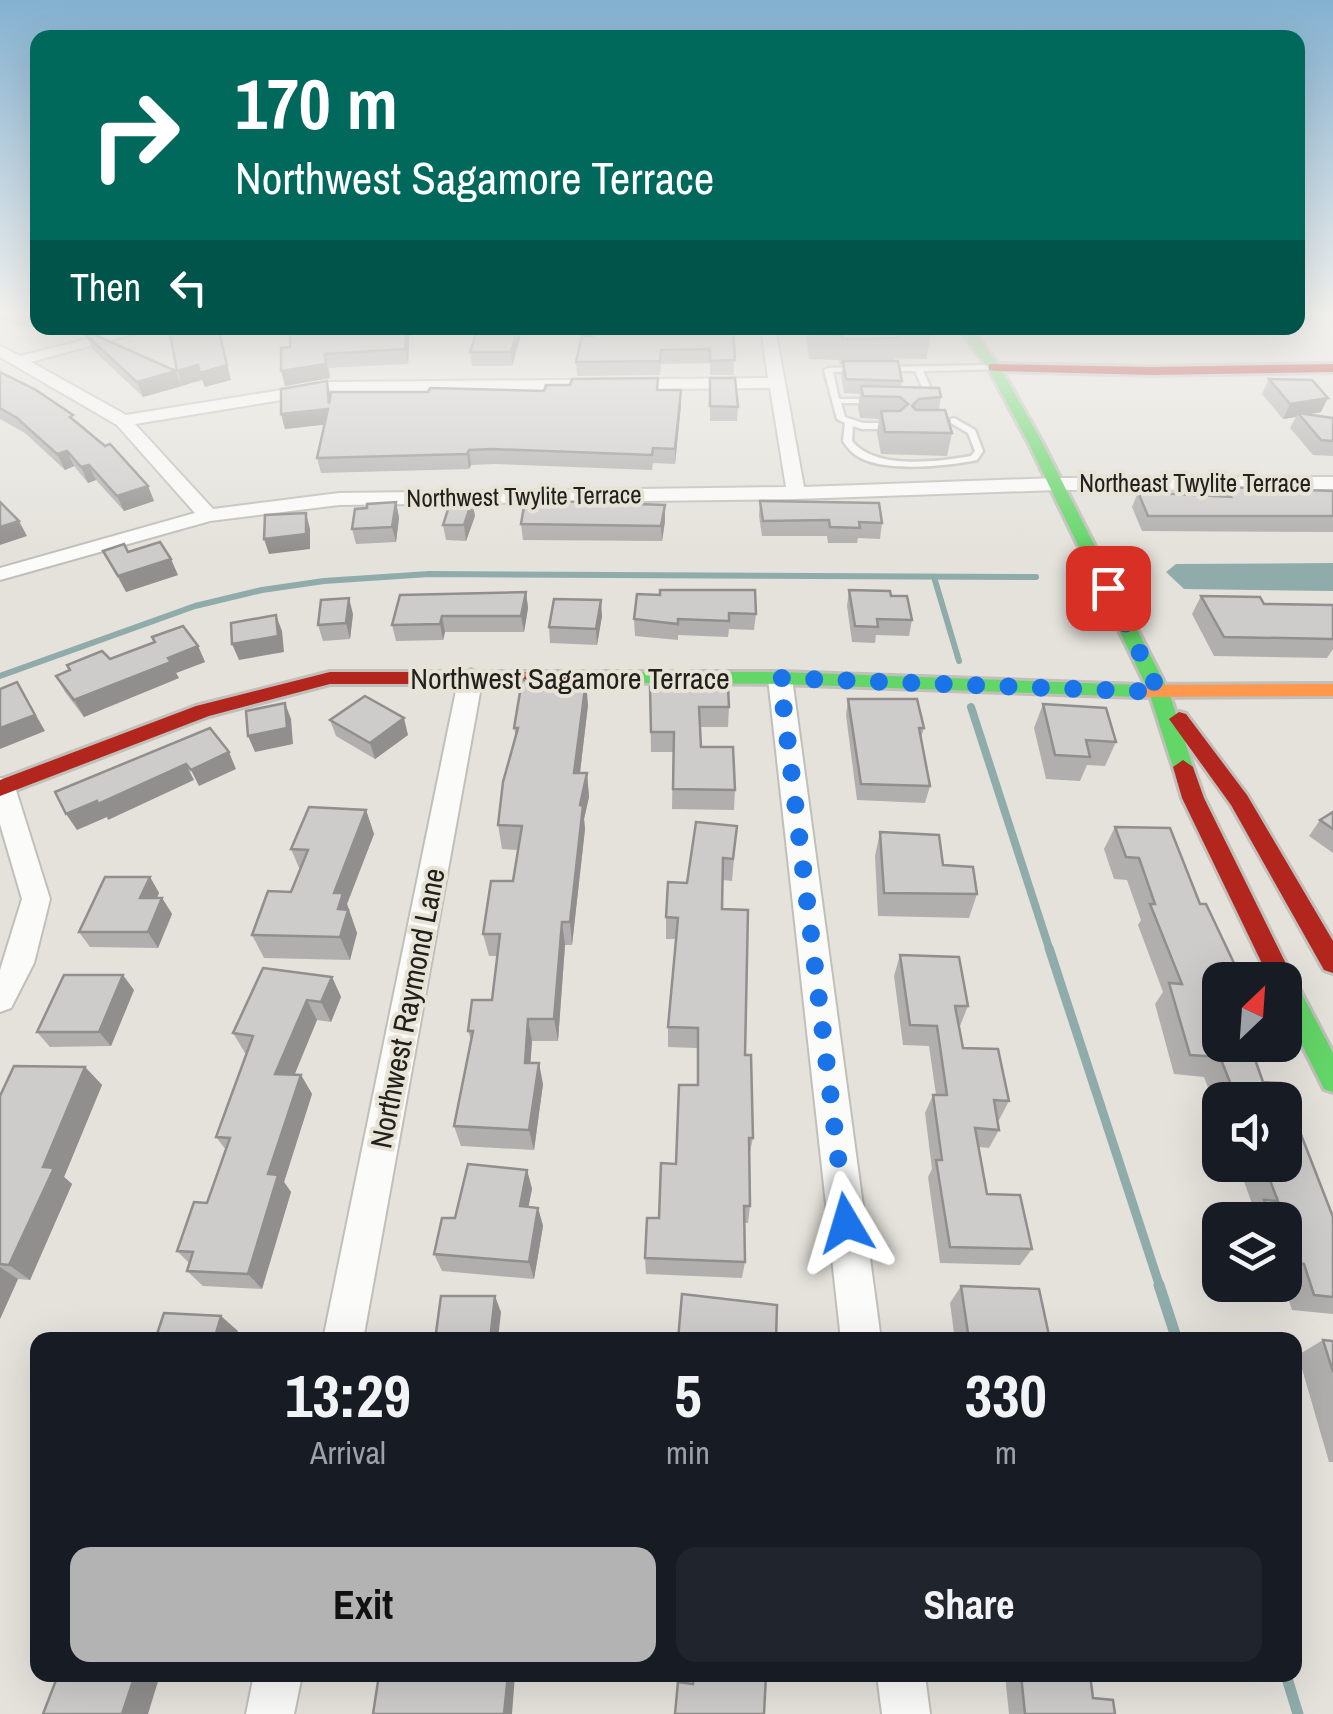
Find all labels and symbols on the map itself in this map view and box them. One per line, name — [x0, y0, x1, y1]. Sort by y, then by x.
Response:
street label: Northeast Twylite Terrace — [1079, 466, 1311, 500]
street label: Northwest Twylite Terrace — [406, 477, 642, 515]
pin — [1066, 546, 1151, 631]
street label: Northwest Sagamore Terrace — [410, 658, 730, 698]
street label: Northwest Raymond Lane — [360, 865, 454, 1151]
north arrow — [1202, 962, 1302, 1062]
position arrow — [794, 1171, 898, 1275]

